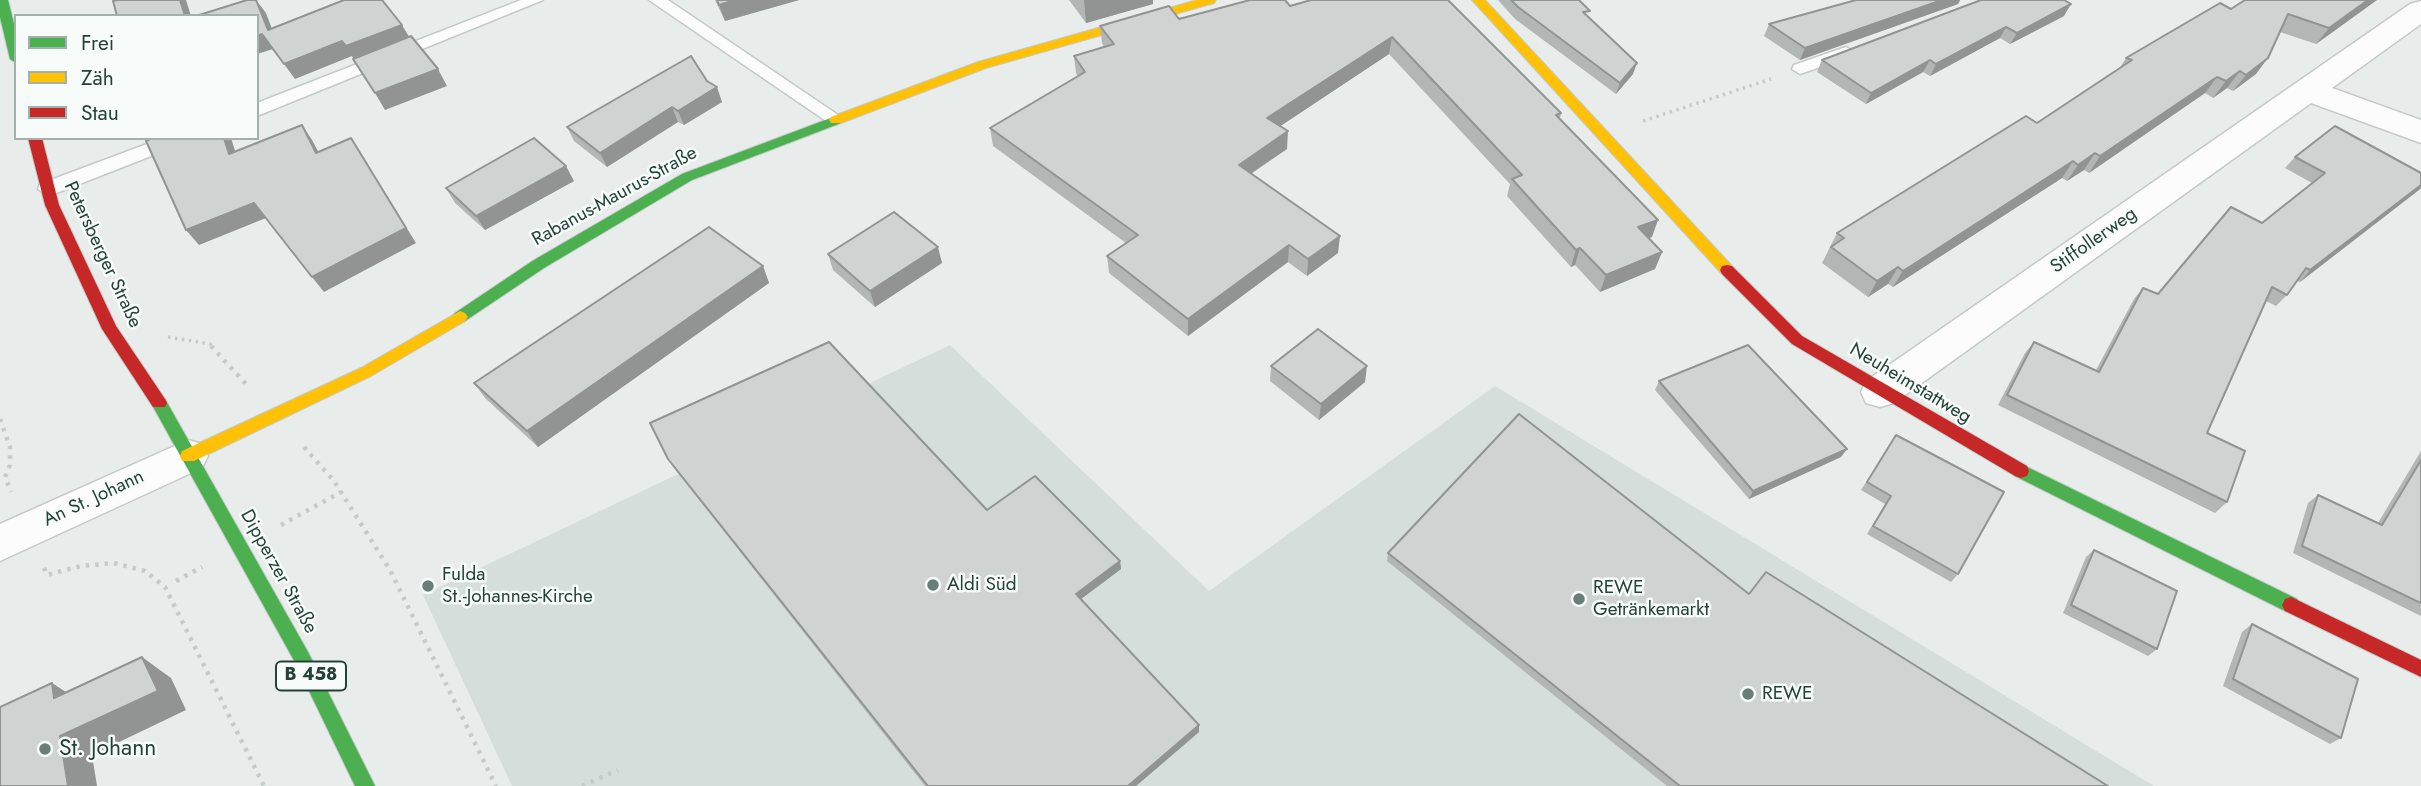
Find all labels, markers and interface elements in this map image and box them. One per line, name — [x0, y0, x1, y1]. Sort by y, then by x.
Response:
legend — [14, 14, 259, 140]
text: Frei — [81, 28, 114, 58]
text: Zäh — [81, 63, 114, 93]
text: Stau — [81, 98, 119, 128]
street label: Rabanus-Maurus-Straße — [529, 142, 701, 252]
street label: Petersberger Straße — [58, 178, 146, 332]
street label: Stiffollerweg — [2046, 203, 2142, 279]
street label: Neuheimstattweg — [1845, 339, 1975, 429]
street label: An St. Johann — [40, 466, 148, 532]
street label: Dipperzer Straße — [235, 506, 321, 638]
place label: Fulda St.-Johannes-Kirche — [442, 564, 593, 608]
place label: Aldi Süd — [947, 574, 1017, 596]
marker: Aldi Süd — [925, 577, 941, 593]
place label: REWE Getränkemarkt — [1593, 577, 1709, 621]
marker: Fulda St.-Johannes-Kirche — [420, 578, 436, 594]
marker: REWE Getränkemarkt — [1571, 591, 1587, 607]
road number: B 458 — [276, 662, 346, 690]
place label: REWE — [1762, 683, 1812, 705]
marker: REWE — [1740, 686, 1756, 702]
place label: St. Johann — [59, 735, 156, 763]
marker: St. Johann — [37, 741, 53, 757]

